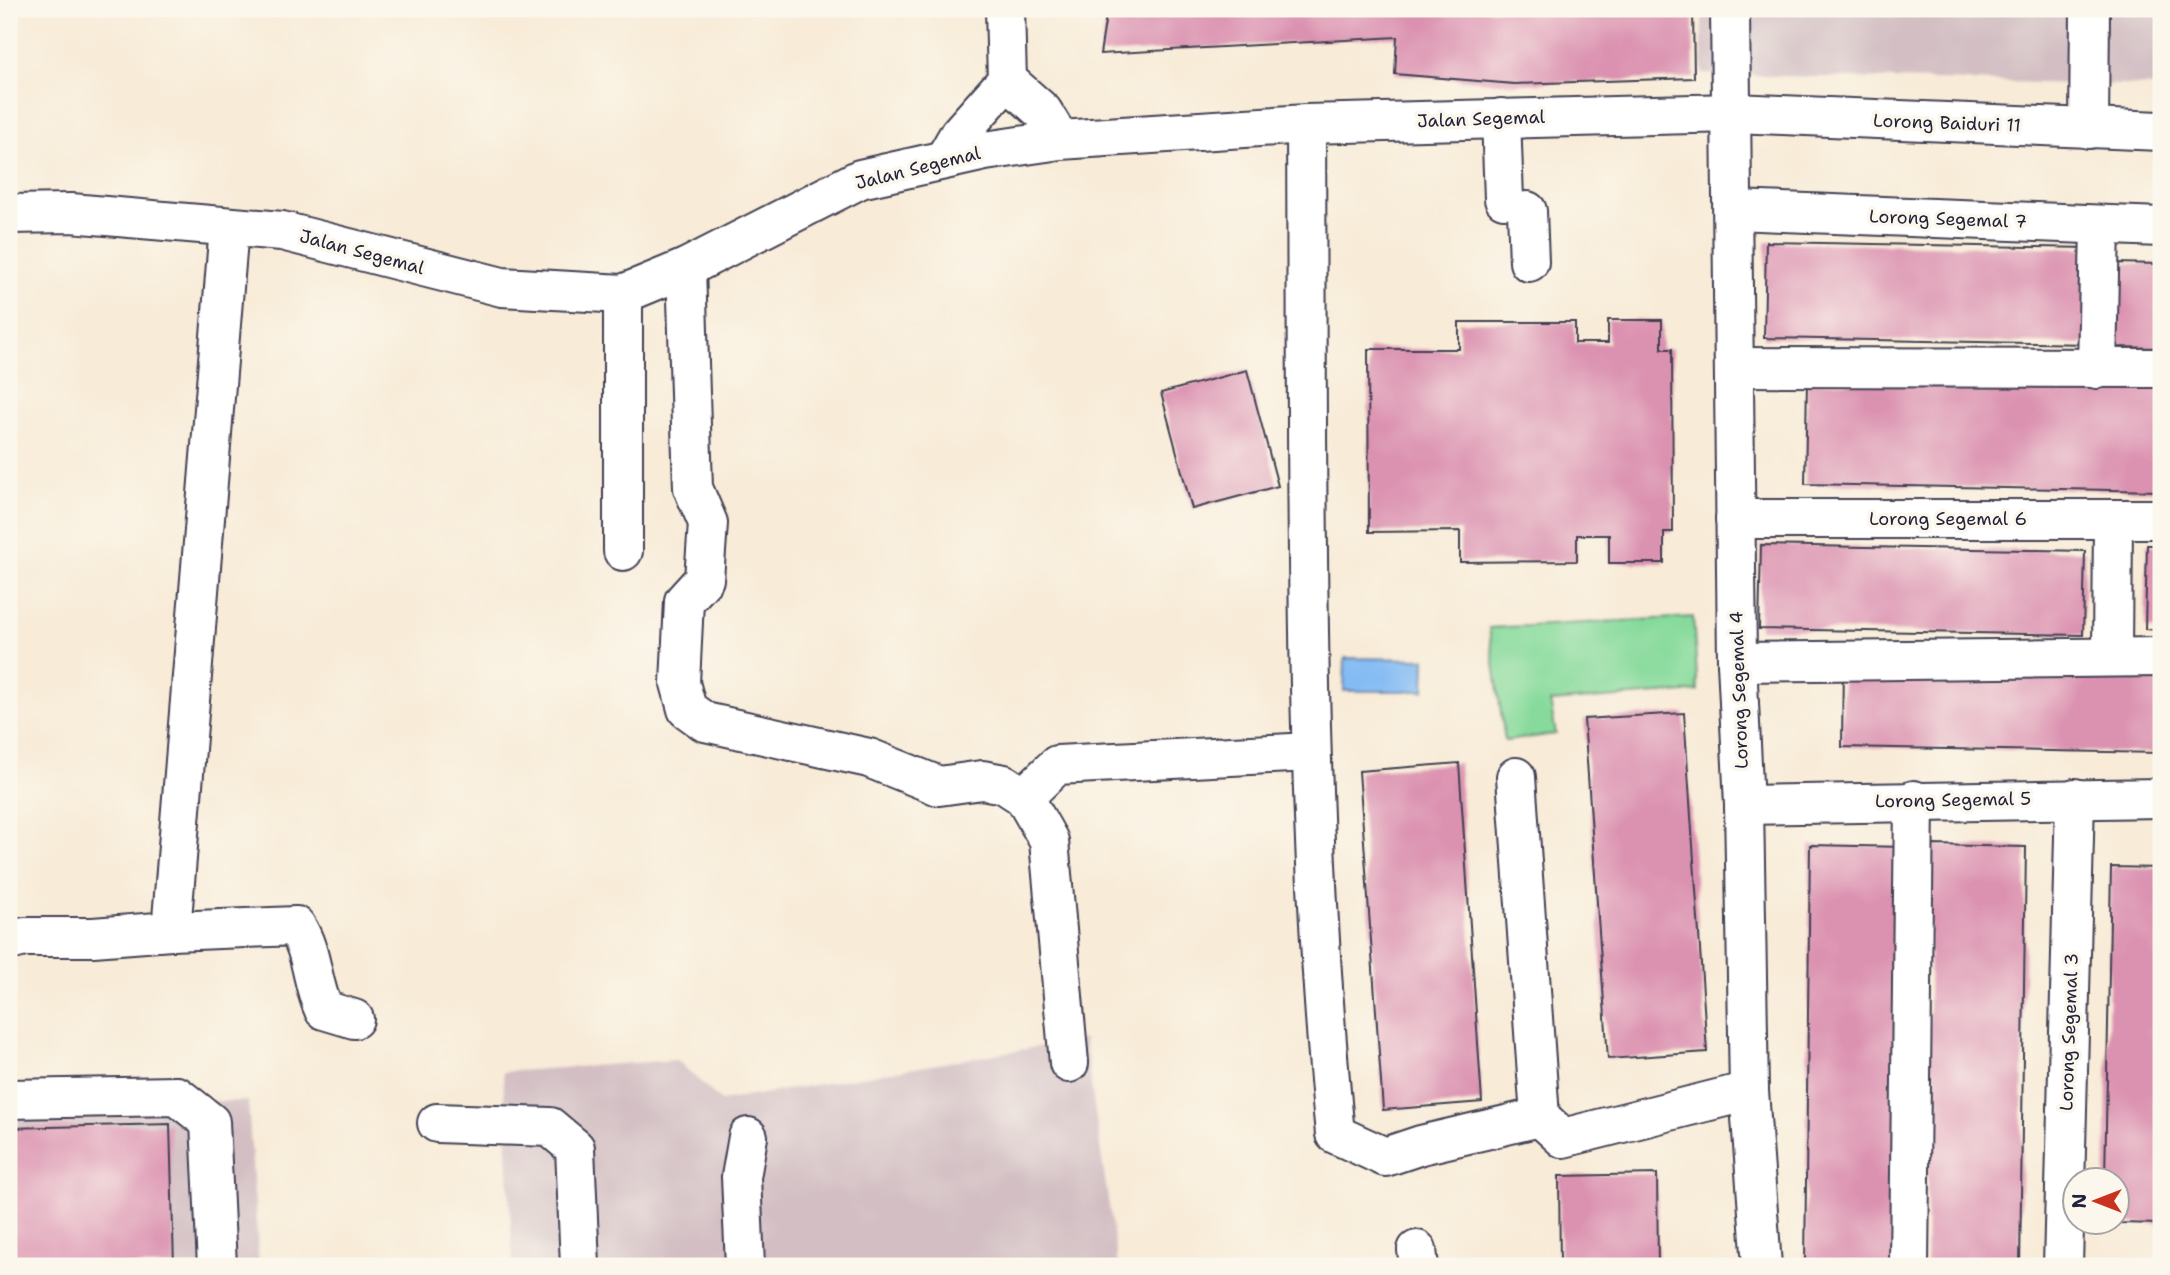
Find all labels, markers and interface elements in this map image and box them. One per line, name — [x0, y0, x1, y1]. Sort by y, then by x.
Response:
street label: Jalan Segemal — [1417, 105, 1546, 133]
street label: Lorong Baiduri 11 — [1873, 108, 2021, 138]
street label: Jalan Segemal — [853, 141, 984, 195]
street label: Lorong Segemal 7 — [1869, 204, 2027, 234]
street label: Jalan Segemal — [297, 224, 428, 280]
street label: Lorong Segemal 6 — [1869, 507, 2027, 531]
street label: Lorong Segemal 4 — [1724, 611, 1754, 769]
street label: Lorong Segemal 5 — [1875, 787, 2031, 813]
street label: Lorong Segemal 3 — [2054, 953, 2084, 1111]
north arrow — [2062, 1166, 2132, 1236]
text: N — [2067, 1193, 2092, 1209]

